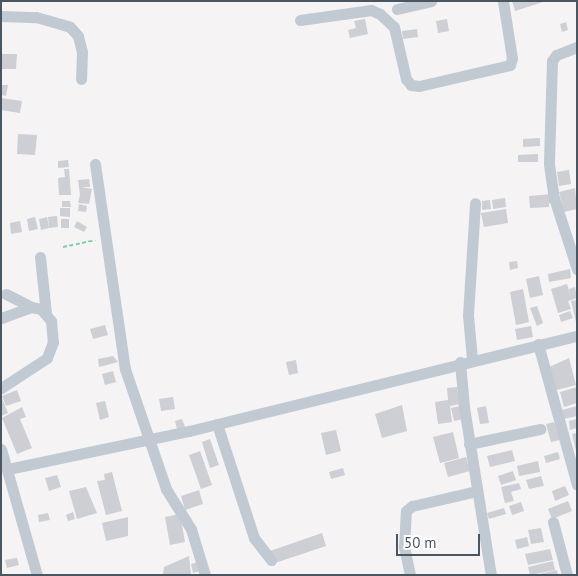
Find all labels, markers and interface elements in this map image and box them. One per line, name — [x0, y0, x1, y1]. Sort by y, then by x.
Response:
scale bar — [398, 524, 482, 556]
text: 50 m — [404, 533, 437, 552]

